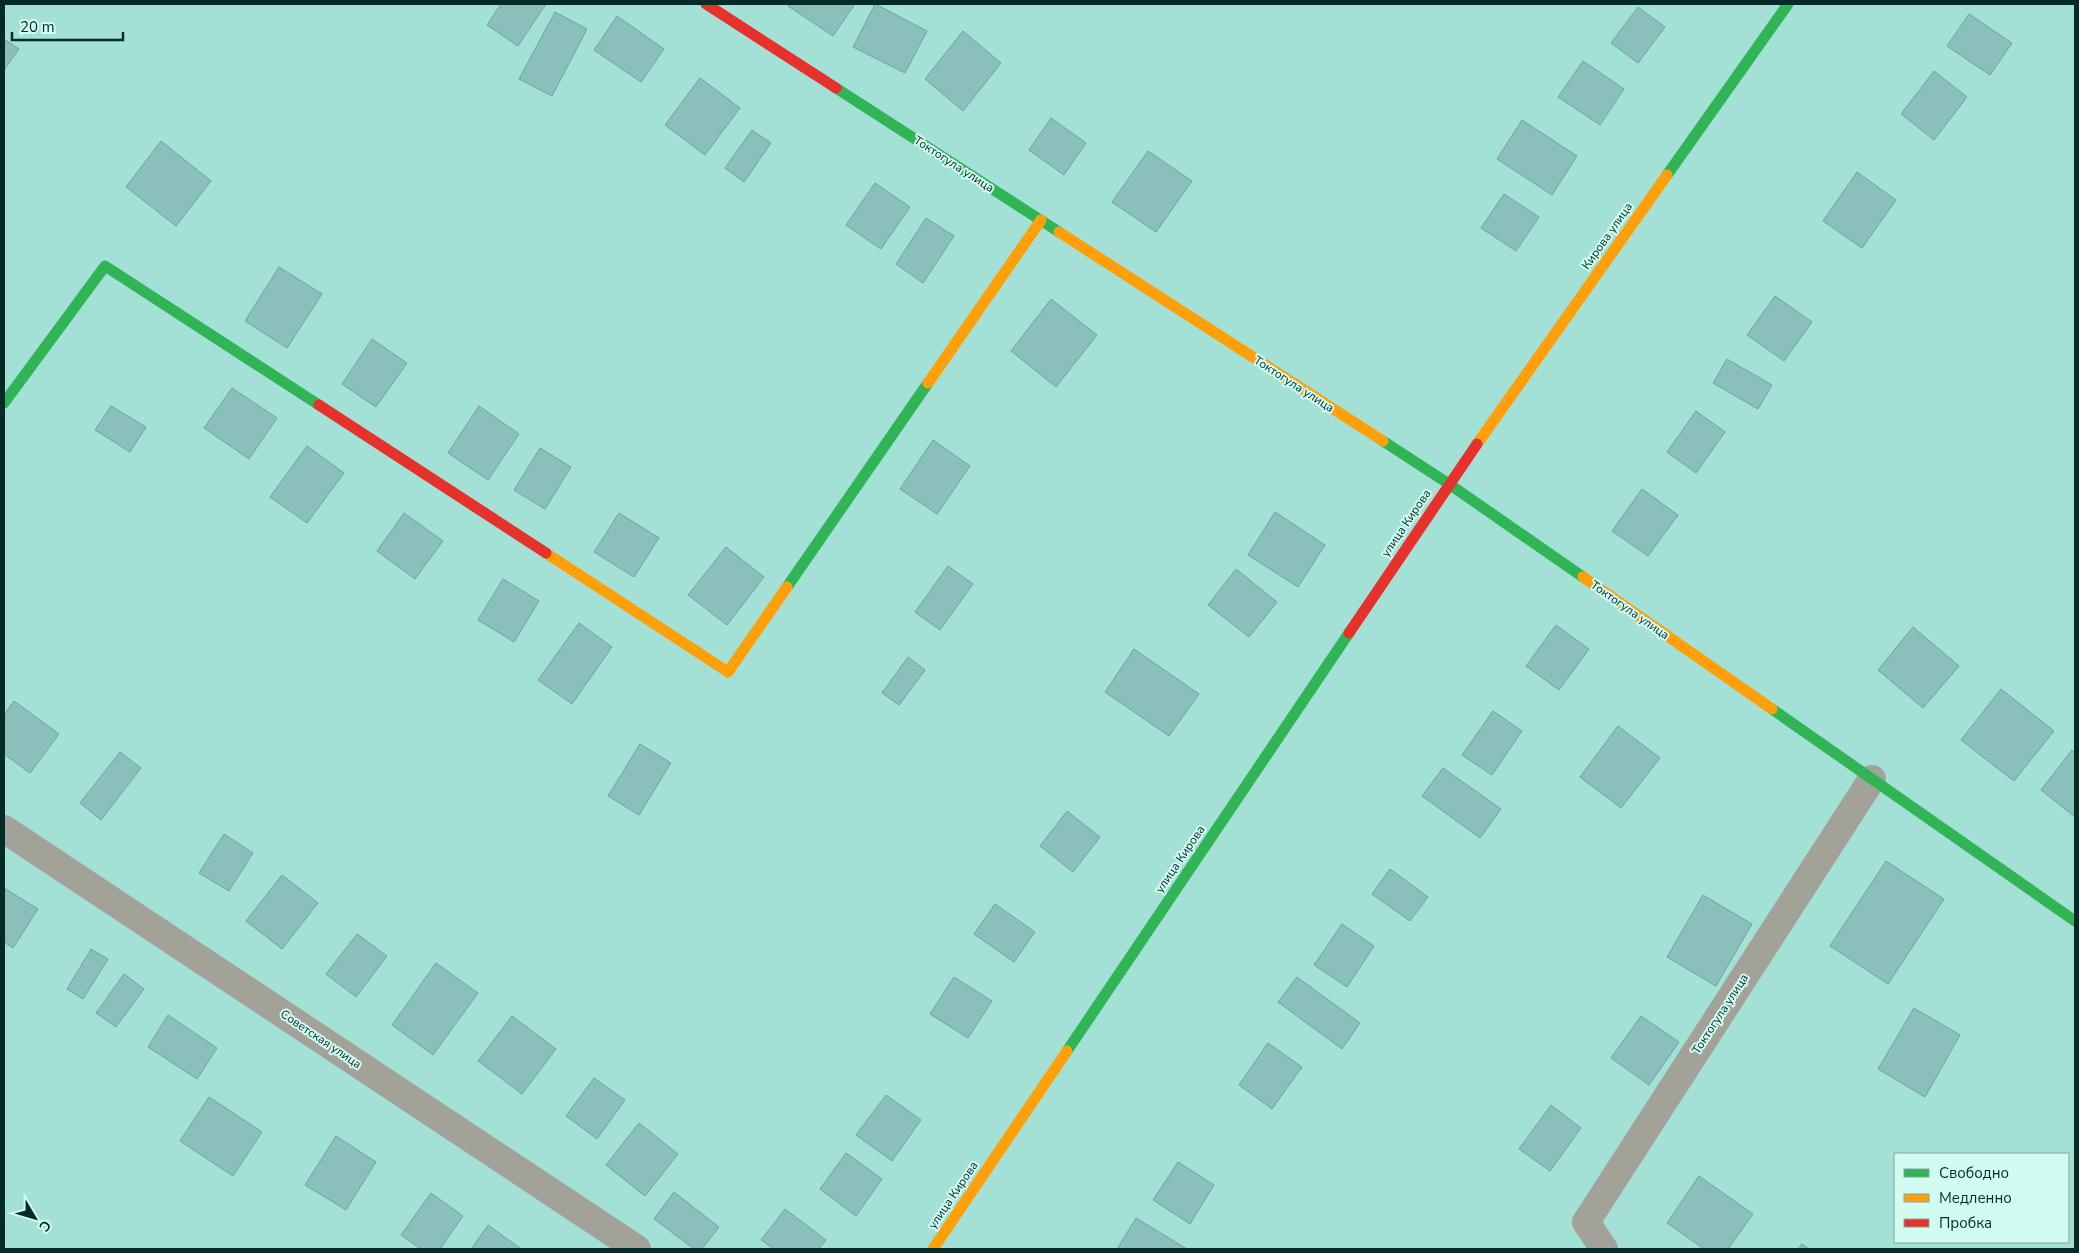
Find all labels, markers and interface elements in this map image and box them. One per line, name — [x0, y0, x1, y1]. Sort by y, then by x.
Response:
scale bar — [12, 10, 124, 42]
text: 20 m — [20, 17, 55, 37]
street label: Токтогула улица — [911, 132, 997, 196]
street label: Кирова улица — [1578, 199, 1636, 273]
street label: Токтогула улица — [1251, 352, 1337, 416]
street label: улица Кирова — [1378, 486, 1434, 560]
street label: Токтогула улица — [1587, 577, 1673, 643]
street label: улица Кирова — [1152, 822, 1208, 896]
street label: Токтогула улица — [1688, 971, 1752, 1057]
street label: Советская улица — [277, 1006, 365, 1072]
legend — [1894, 1153, 2069, 1243]
street label: улица Кирова — [925, 1158, 981, 1232]
text: Свободно — [1939, 1163, 2009, 1183]
text: Медленно — [1939, 1188, 2012, 1208]
north arrow — [10, 1193, 60, 1243]
text: Пробка — [1939, 1213, 1992, 1233]
text: С — [34, 1216, 55, 1236]

